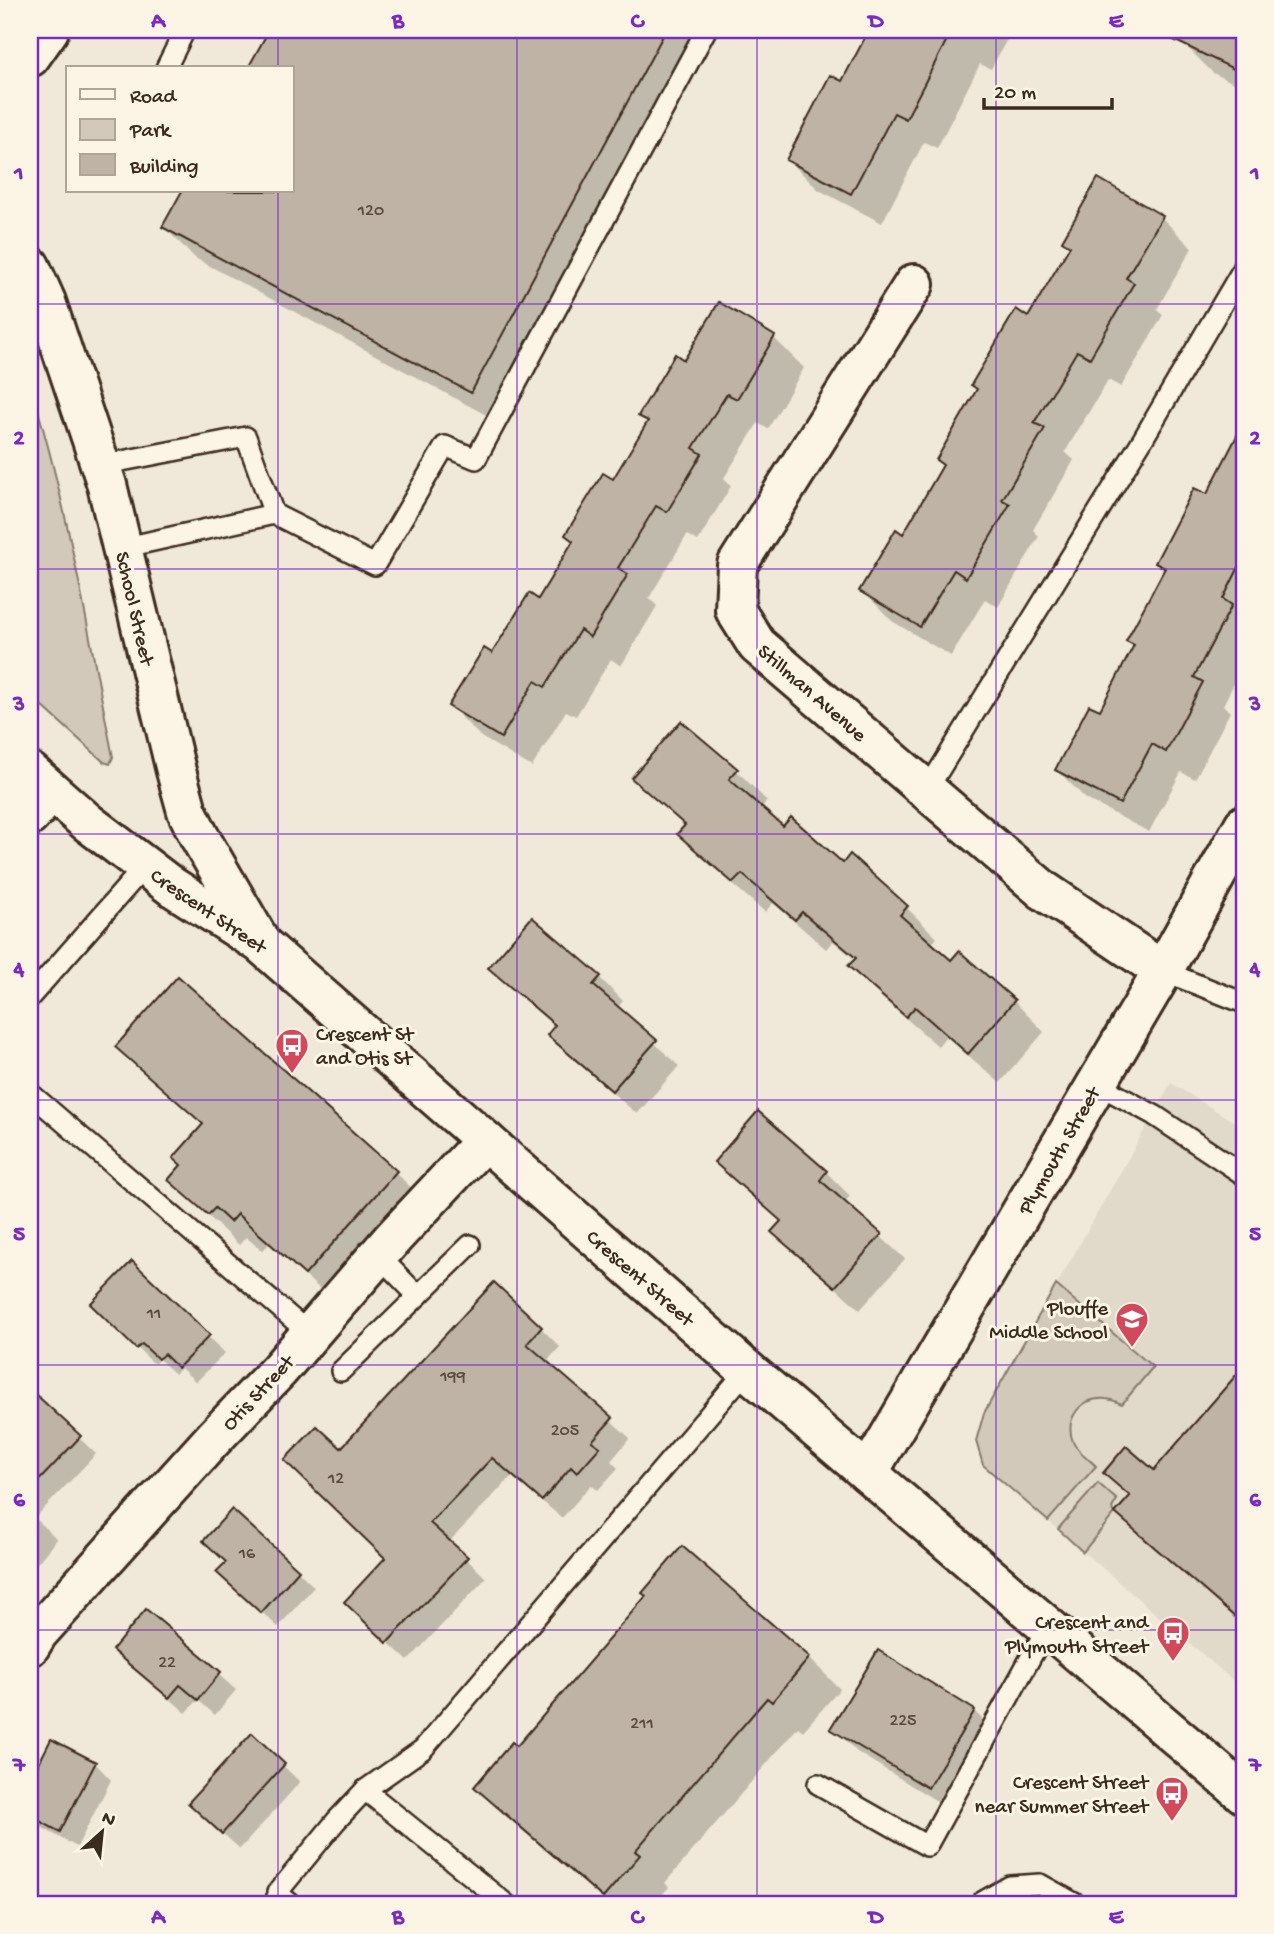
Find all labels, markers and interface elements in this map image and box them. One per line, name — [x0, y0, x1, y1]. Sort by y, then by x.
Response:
text: A — [150, 9, 166, 36]
text: B — [391, 9, 405, 36]
text: C — [631, 9, 646, 36]
text: D — [867, 9, 885, 36]
text: E — [1109, 9, 1125, 36]
legend — [66, 66, 294, 192]
scale bar — [984, 66, 1111, 110]
text: 20 m — [994, 82, 1036, 107]
text: Road — [130, 86, 178, 111]
text: Park — [129, 120, 173, 145]
text: Building — [129, 156, 199, 181]
text: 1 — [13, 161, 24, 188]
text: 1 — [1249, 161, 1260, 188]
house number: 120 — [357, 201, 384, 222]
text: 2 — [13, 426, 25, 453]
text: 2 — [1249, 426, 1261, 453]
street label: School Street — [107, 550, 158, 670]
street label: Stillman Avenue — [751, 640, 871, 750]
text: 3 — [12, 692, 25, 719]
text: 3 — [1248, 692, 1261, 719]
street label: Crescent Street — [144, 865, 272, 962]
text: 4 — [13, 957, 25, 984]
text: 4 — [1249, 957, 1261, 984]
place label: Crescent St and Otis St — [316, 1024, 416, 1073]
bus stop icon: Crescent St and Otis St — [273, 1026, 311, 1075]
street label: Plymouth Street — [1014, 1081, 1109, 1221]
text: 5 — [13, 1222, 25, 1249]
text: 5 — [1249, 1222, 1261, 1249]
street label: Crescent Street — [580, 1226, 700, 1335]
place label: Plouffe Middle School — [989, 1298, 1109, 1347]
school or university icon: Plouffe Middle School — [1113, 1300, 1151, 1349]
house number: 11 — [146, 1304, 161, 1325]
street label: Otis Street — [218, 1350, 303, 1437]
house number: 199 — [439, 1367, 466, 1388]
house number: 205 — [551, 1421, 579, 1442]
house number: 12 — [327, 1469, 344, 1490]
text: 6 — [13, 1488, 26, 1515]
text: 6 — [1249, 1488, 1262, 1515]
house number: 16 — [238, 1544, 256, 1565]
place label: Crescent and Plymouth Street — [1004, 1612, 1150, 1661]
bus stop icon: Crescent and Plymouth Street — [1154, 1614, 1192, 1663]
house number: 22 — [158, 1653, 176, 1674]
house number: 225 — [889, 1711, 917, 1732]
house number: 211 — [630, 1714, 654, 1735]
text: 7 — [12, 1753, 26, 1780]
text: 7 — [1248, 1753, 1262, 1780]
place label: Crescent Street near Summer Street — [974, 1772, 1150, 1821]
bus stop icon: Crescent Street near Summer Street — [1153, 1774, 1191, 1823]
north arrow — [66, 1798, 136, 1868]
text: N — [97, 1807, 119, 1833]
text: A — [150, 1905, 166, 1932]
text: B — [391, 1905, 405, 1932]
text: C — [631, 1905, 646, 1932]
text: D — [867, 1905, 885, 1932]
text: E — [1109, 1905, 1125, 1932]

